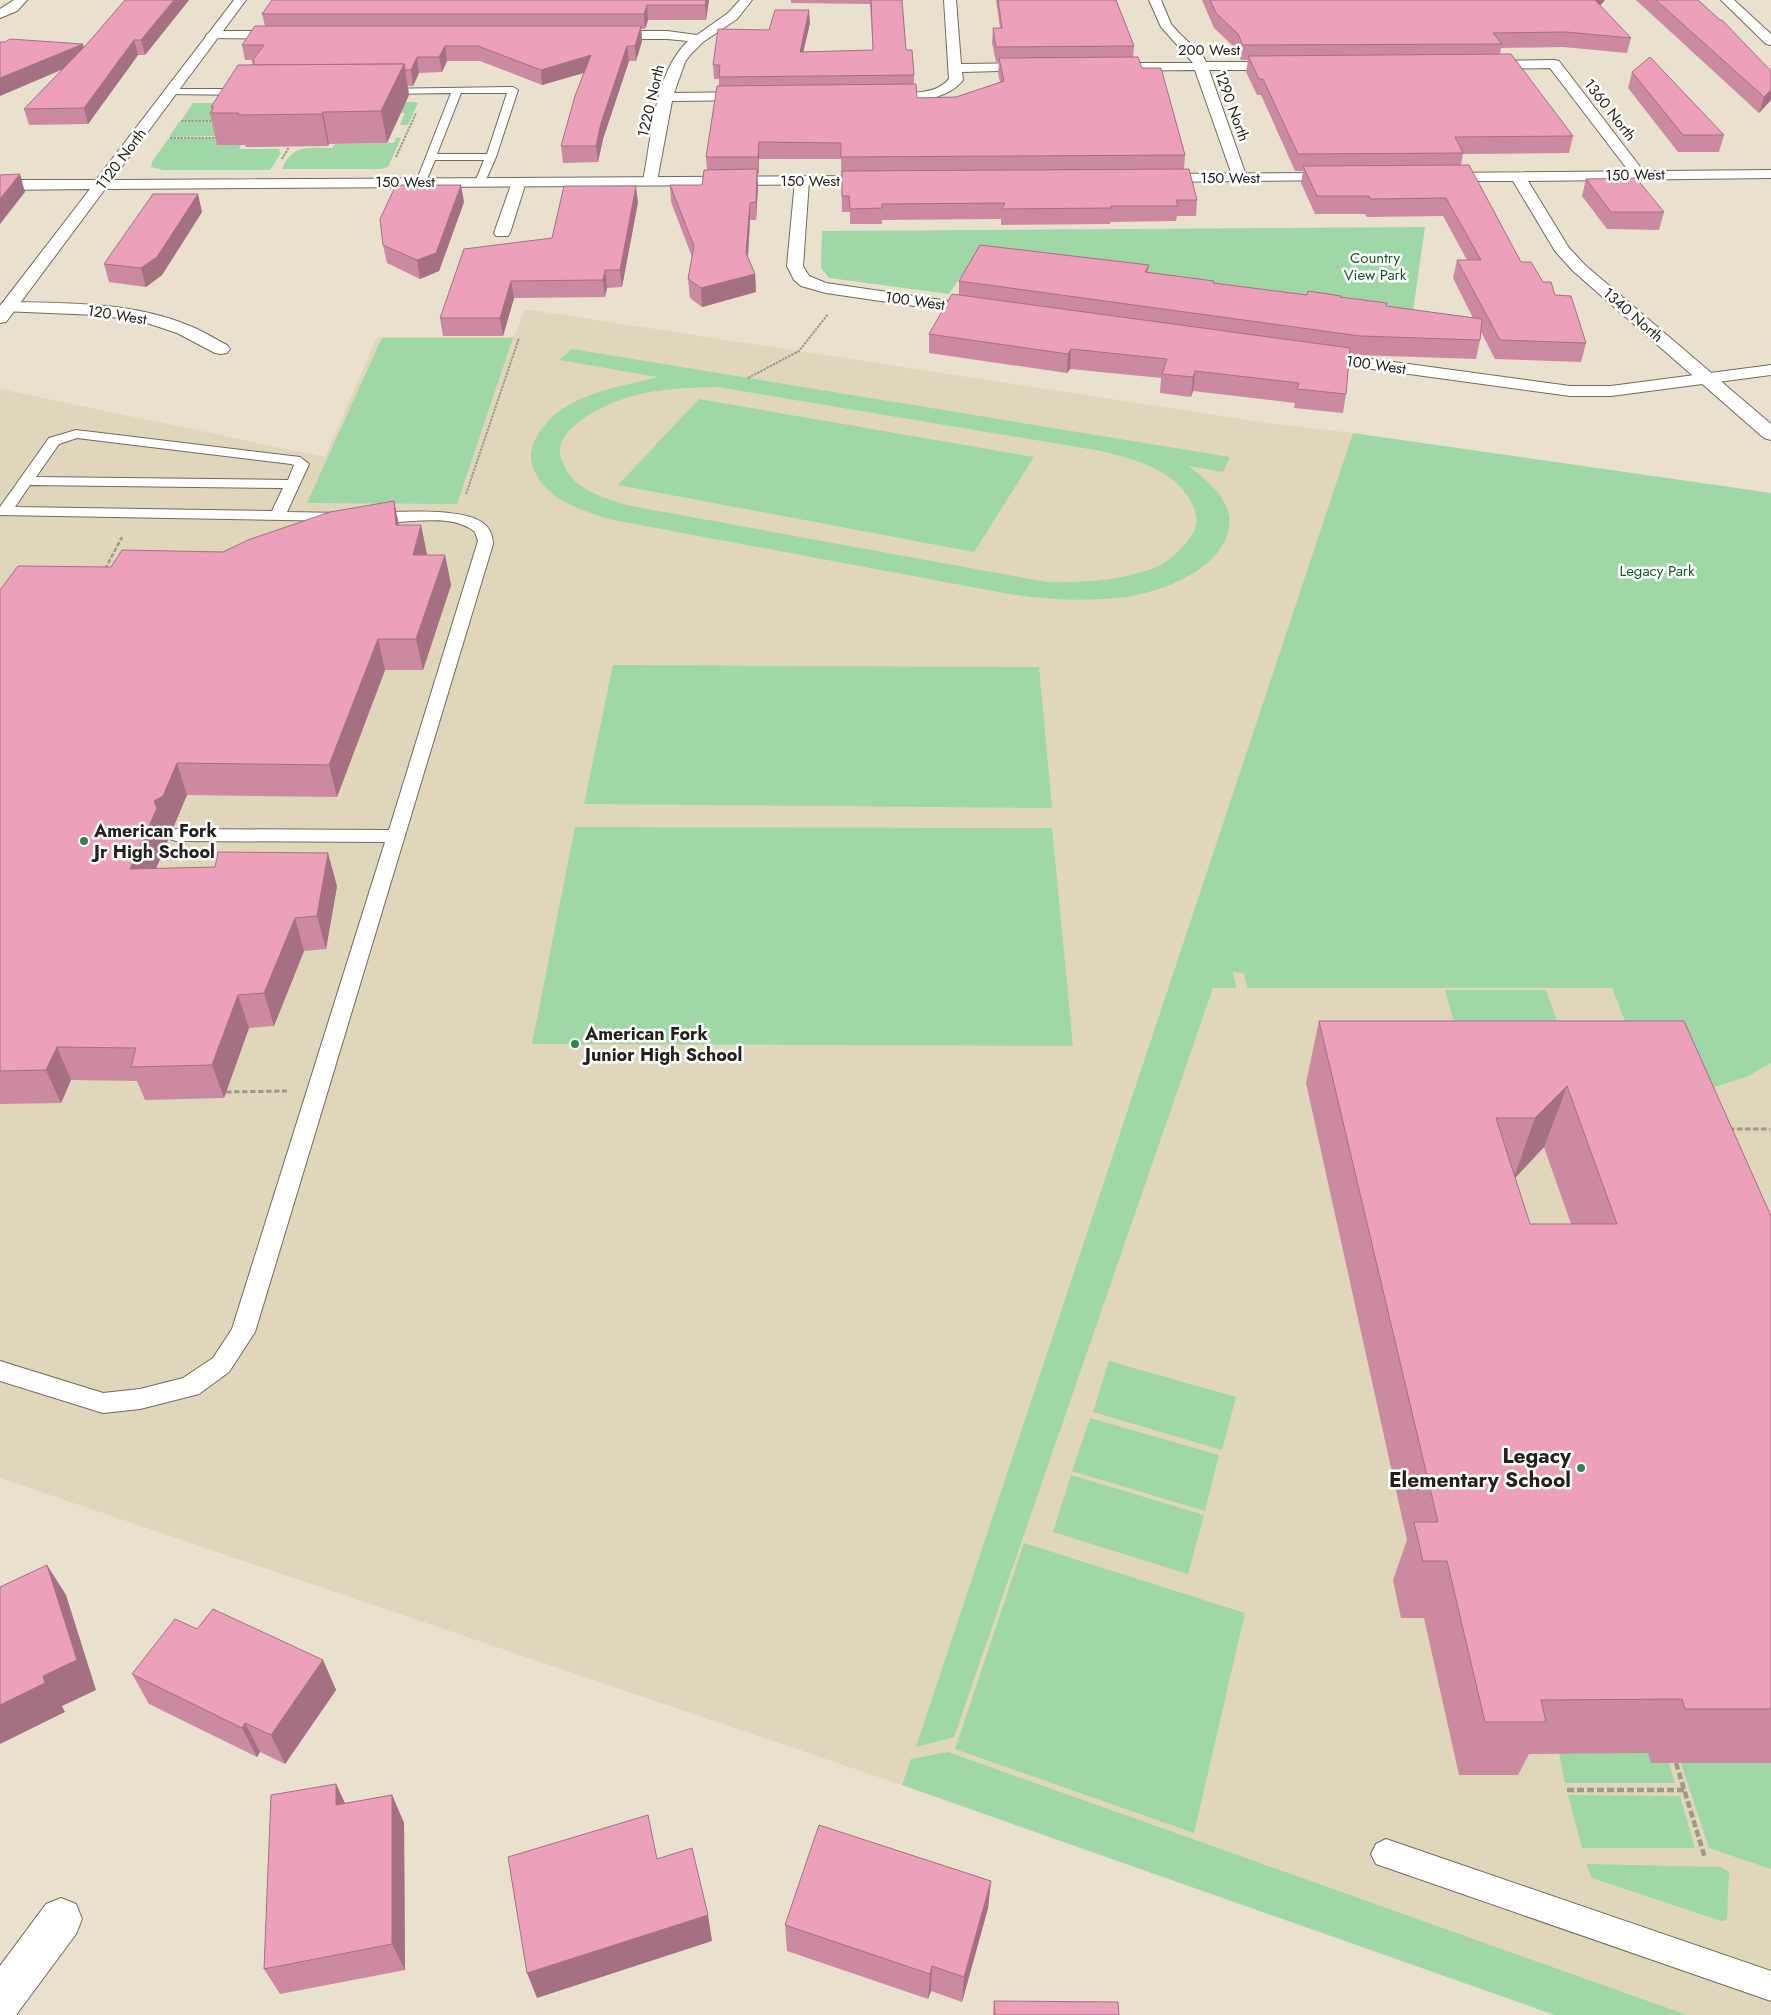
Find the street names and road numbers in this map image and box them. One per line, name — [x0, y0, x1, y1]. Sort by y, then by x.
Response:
street label: 200 West — [1178, 39, 1240, 61]
street label: 1220 North — [632, 63, 670, 139]
street label: 1290 North — [1209, 68, 1255, 144]
street label: 1360 North — [1579, 74, 1641, 146]
street label: 1120 North — [91, 124, 151, 194]
street label: 150 West — [1605, 163, 1665, 187]
street label: 150 West — [1200, 167, 1260, 189]
street label: 150 West — [780, 170, 840, 192]
street label: 150 West — [375, 171, 435, 193]
street label: 1340 North — [1598, 283, 1668, 347]
street label: 100 West — [884, 286, 947, 316]
street label: 120 West — [86, 299, 149, 331]
street label: 100 West — [1345, 350, 1408, 380]

